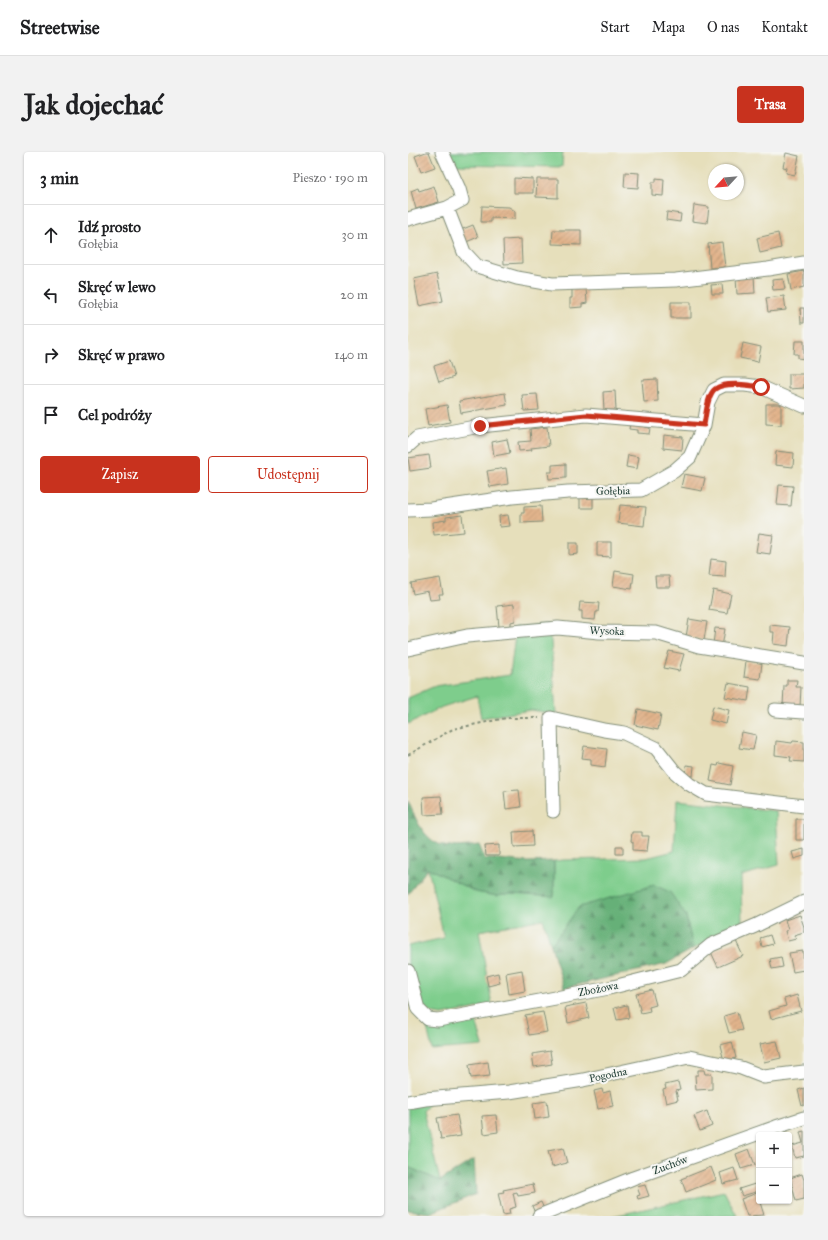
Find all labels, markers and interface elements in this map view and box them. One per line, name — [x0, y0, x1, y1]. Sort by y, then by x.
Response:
text: Streetwise — [20, 16, 100, 39]
text: Start — [601, 19, 630, 36]
text: Mapa — [652, 19, 685, 36]
text: O nas — [707, 19, 739, 36]
text: Kontakt — [761, 19, 808, 36]
button: Trasa — [737, 86, 804, 123]
text: Jak dojechać — [24, 87, 163, 122]
north arrow — [708, 164, 744, 200]
text: 3 min — [40, 168, 79, 189]
text: Pieszo · 190 m — [292, 170, 368, 186]
text: Idź prosto — [78, 218, 141, 236]
icon: ahead — [40, 224, 62, 246]
text: 30 m — [342, 227, 368, 243]
text: Gołębia — [78, 236, 118, 252]
text: Skręć w lewo — [78, 278, 156, 296]
icon: left — [40, 284, 62, 306]
text: 20 m — [340, 287, 368, 303]
text: Gołębia — [78, 296, 118, 312]
icon: right — [40, 344, 62, 366]
text: Skręć w prawo — [78, 346, 165, 364]
text: 140 m — [334, 347, 368, 363]
route start — [752, 378, 770, 396]
icon: arrive — [40, 404, 62, 426]
text: Cel podróży — [78, 406, 152, 424]
route end — [471, 417, 489, 435]
button: Zapisz — [40, 456, 200, 493]
button: Udostępnij — [208, 456, 368, 493]
street label: Gołębia — [596, 484, 631, 498]
street label: Wysoka — [589, 624, 625, 638]
street label: Zbożowa — [577, 979, 619, 999]
street label: Pogodna — [588, 1065, 629, 1085]
map controls — [756, 1132, 792, 1204]
button: + — [756, 1132, 792, 1168]
street label: Zuchów — [651, 1152, 690, 1177]
button: − — [756, 1168, 792, 1204]

